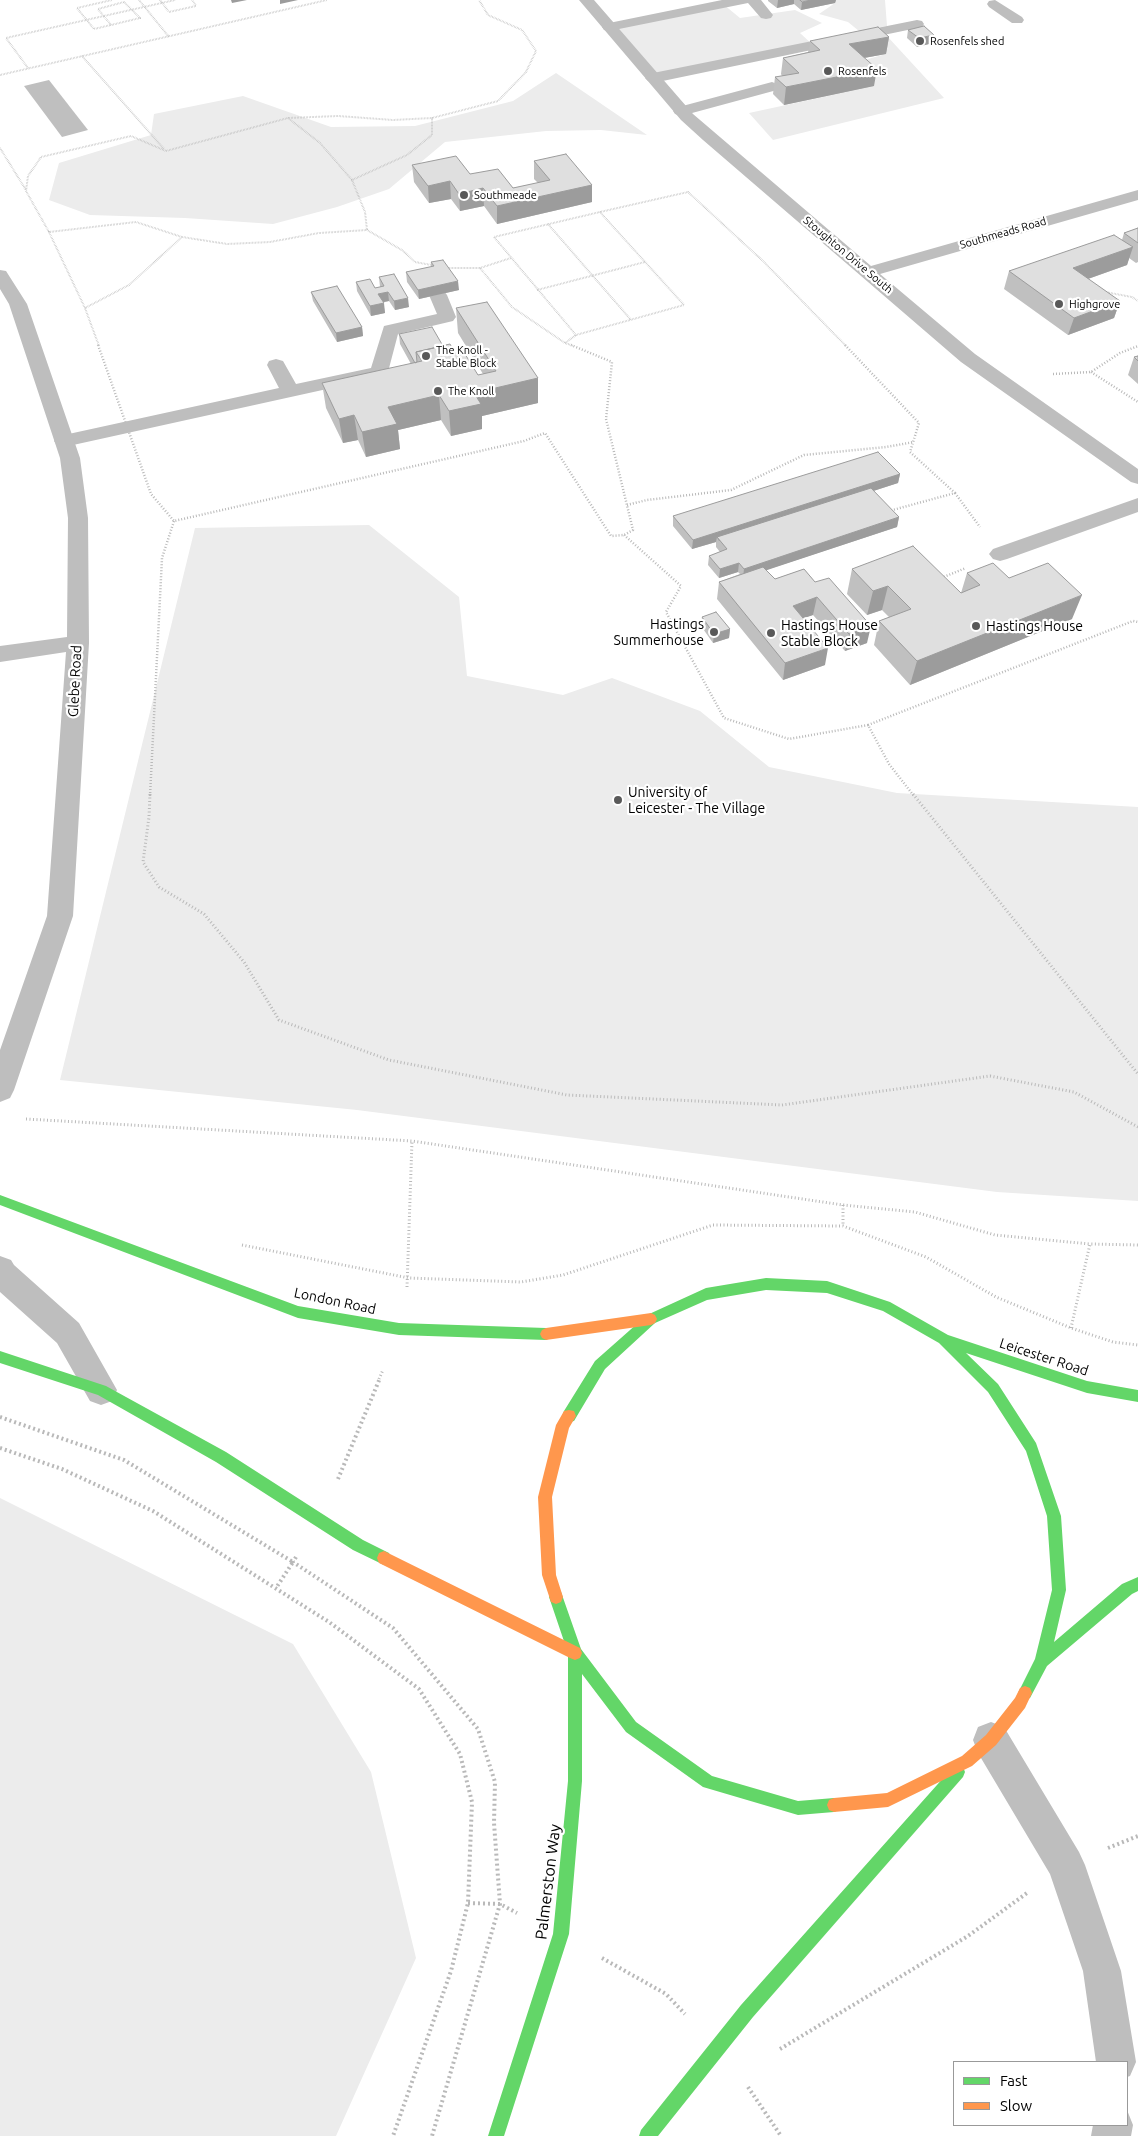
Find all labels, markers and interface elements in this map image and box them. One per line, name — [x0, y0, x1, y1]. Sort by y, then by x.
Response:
place label: Rosenfels shed — [930, 34, 1004, 48]
marker: Rosenfels shed — [914, 35, 926, 47]
place label: Rosenfels — [838, 64, 886, 78]
marker: Rosenfels — [822, 65, 834, 77]
place label: Southmeade — [474, 188, 537, 202]
marker: Southmeade — [458, 189, 470, 201]
street label: Stoughton Drive South — [801, 214, 895, 296]
street label: Southmeads Road — [958, 214, 1048, 252]
place label: Highgrove — [1069, 297, 1120, 311]
marker: Highgrove — [1053, 298, 1065, 310]
place label: The Knoll - Stable Block — [436, 343, 497, 369]
marker: The Knoll - Stable Block — [420, 350, 432, 362]
place label: The Knoll — [448, 384, 494, 398]
marker: The Knoll — [432, 385, 444, 397]
place label: Hastings Summerhouse — [613, 616, 704, 648]
place label: Hastings House Stable Block — [781, 617, 878, 650]
place label: Hastings House — [986, 618, 1083, 634]
marker: Hastings House — [970, 620, 982, 632]
marker: Hastings Summerhouse — [708, 626, 720, 638]
marker: Hastings House Stable Block — [765, 627, 777, 639]
street label: Glebe Road — [65, 645, 85, 717]
place label: University of Leicester - The Village — [628, 784, 765, 816]
marker: University of Leicester - The Village — [612, 794, 624, 806]
street label: London Road — [293, 1284, 377, 1318]
street label: Leicester Road — [997, 1335, 1091, 1379]
street label: Palmerston Way — [531, 1823, 565, 1941]
legend — [953, 2061, 1128, 2126]
text: Fast — [1000, 2072, 1027, 2089]
text: Slow — [1000, 2097, 1032, 2114]

